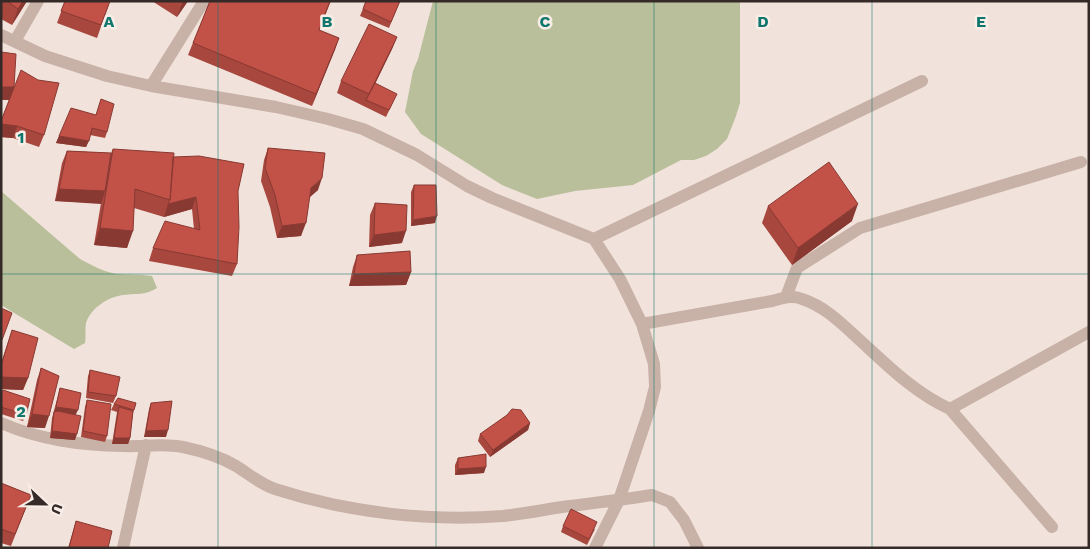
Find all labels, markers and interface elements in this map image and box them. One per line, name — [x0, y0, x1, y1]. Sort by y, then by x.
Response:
text: A — [104, 12, 115, 31]
text: B — [322, 12, 333, 31]
text: C — [540, 12, 551, 31]
text: D — [757, 12, 769, 31]
text: E — [976, 12, 986, 31]
text: 1 — [18, 128, 24, 147]
text: 2 — [16, 402, 26, 421]
north arrow — [20, 479, 70, 529]
text: U — [48, 501, 66, 517]

